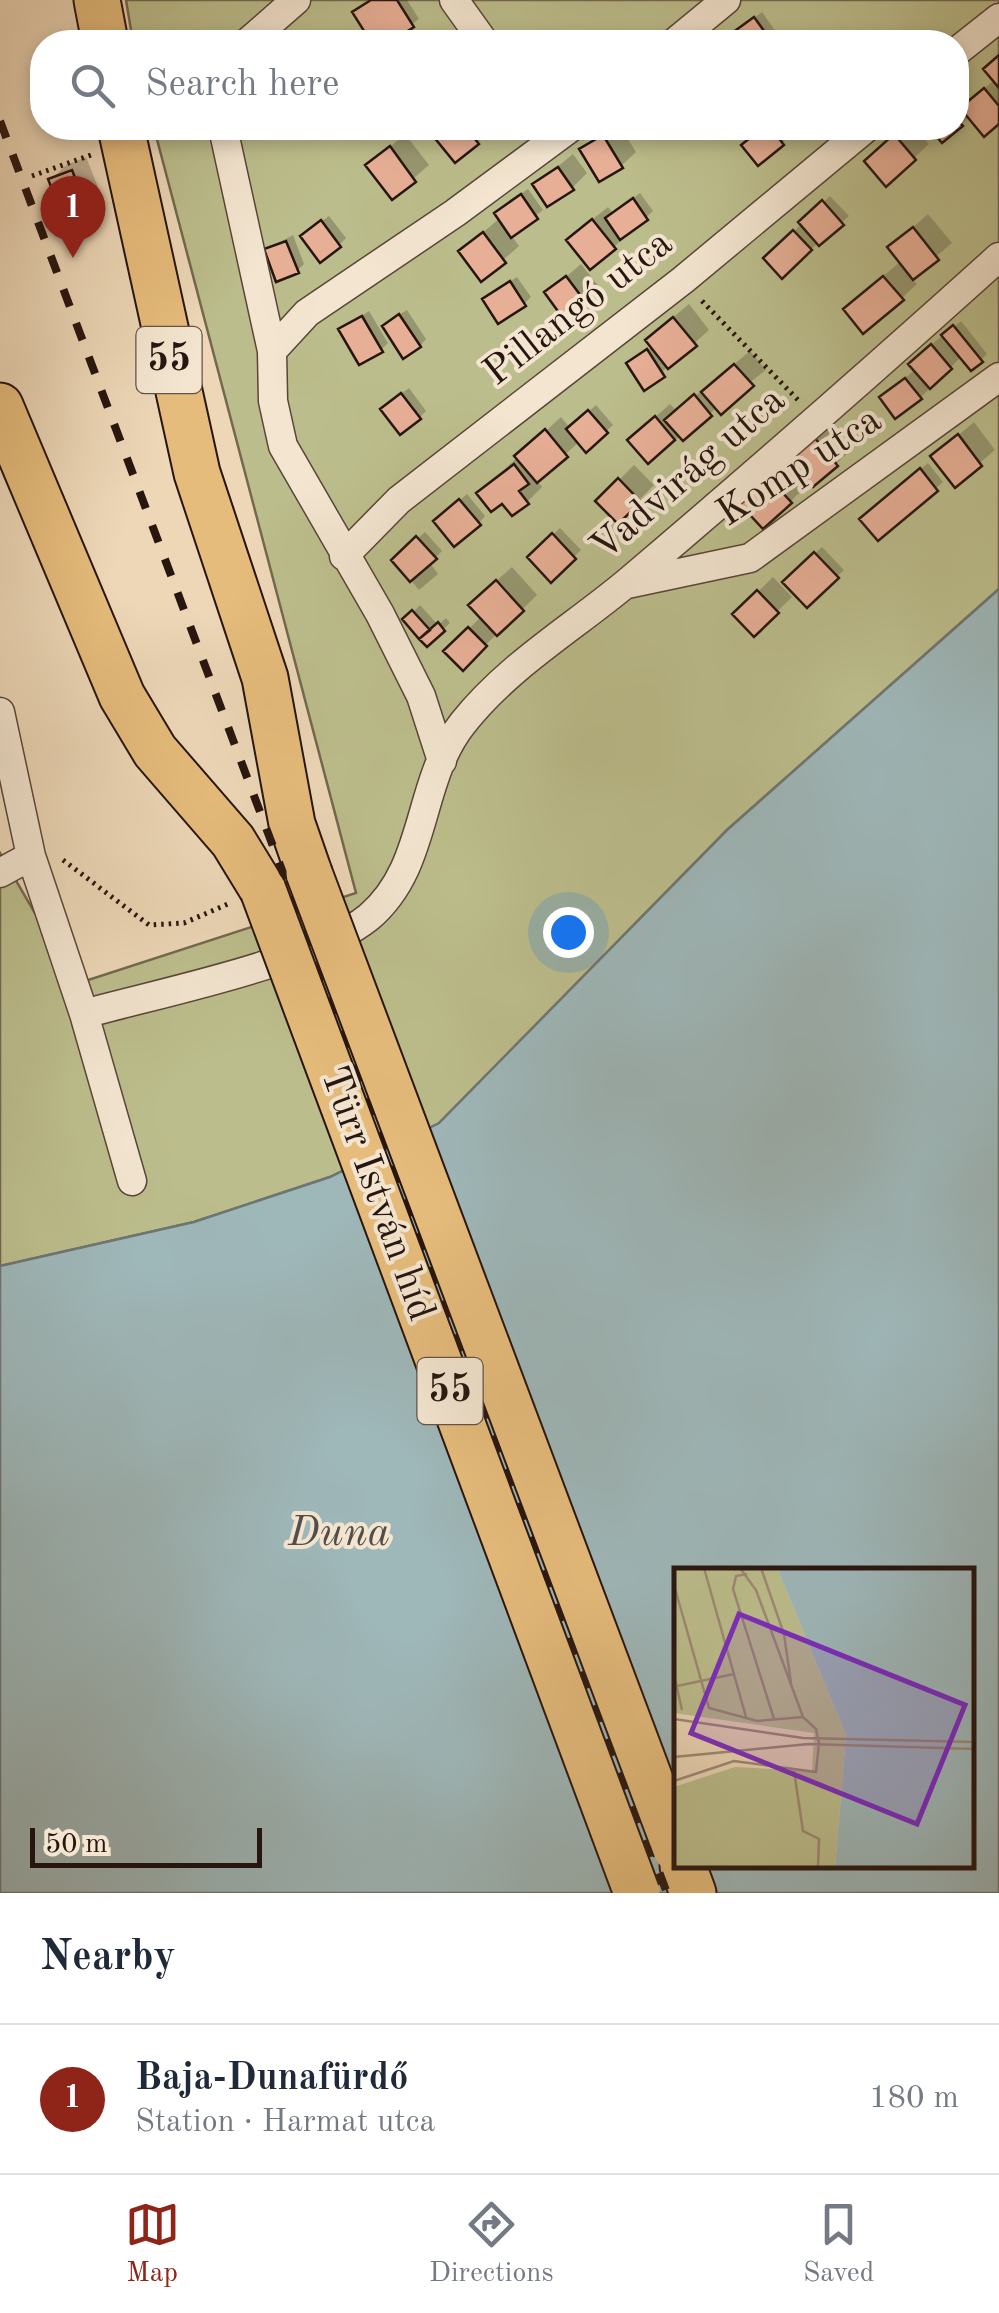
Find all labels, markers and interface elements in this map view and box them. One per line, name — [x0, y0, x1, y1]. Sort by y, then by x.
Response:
search box — [30, 30, 969, 140]
icon: search — [65, 58, 120, 113]
text: Search here — [145, 66, 340, 104]
pin: 1 — [40, 176, 106, 258]
street label: Pillangó utca — [478, 223, 681, 394]
road number: 55 — [136, 327, 202, 393]
street label: Vadvirág utca — [585, 380, 794, 569]
street label: Komp utca — [711, 400, 889, 536]
your location — [543, 907, 594, 958]
street label: Türr István híd — [312, 1062, 440, 1326]
road number: 55 — [418, 1358, 482, 1424]
water label: Duna — [287, 1513, 390, 1555]
inset map — [674, 1568, 974, 1868]
scale bar — [30, 1823, 262, 1868]
text: 50 m — [45, 1831, 108, 1859]
text: Nearby — [40, 1937, 176, 1979]
text: Baja-Dunafürdő — [135, 2060, 408, 2098]
text: 1 — [63, 2083, 82, 2115]
text: 180 m — [869, 2083, 959, 2115]
text: Station · Harmat utca — [135, 2107, 435, 2139]
tab: Map — [125, 2197, 180, 2292]
tab: Directions — [429, 2197, 554, 2292]
tab: Saved — [803, 2197, 874, 2292]

